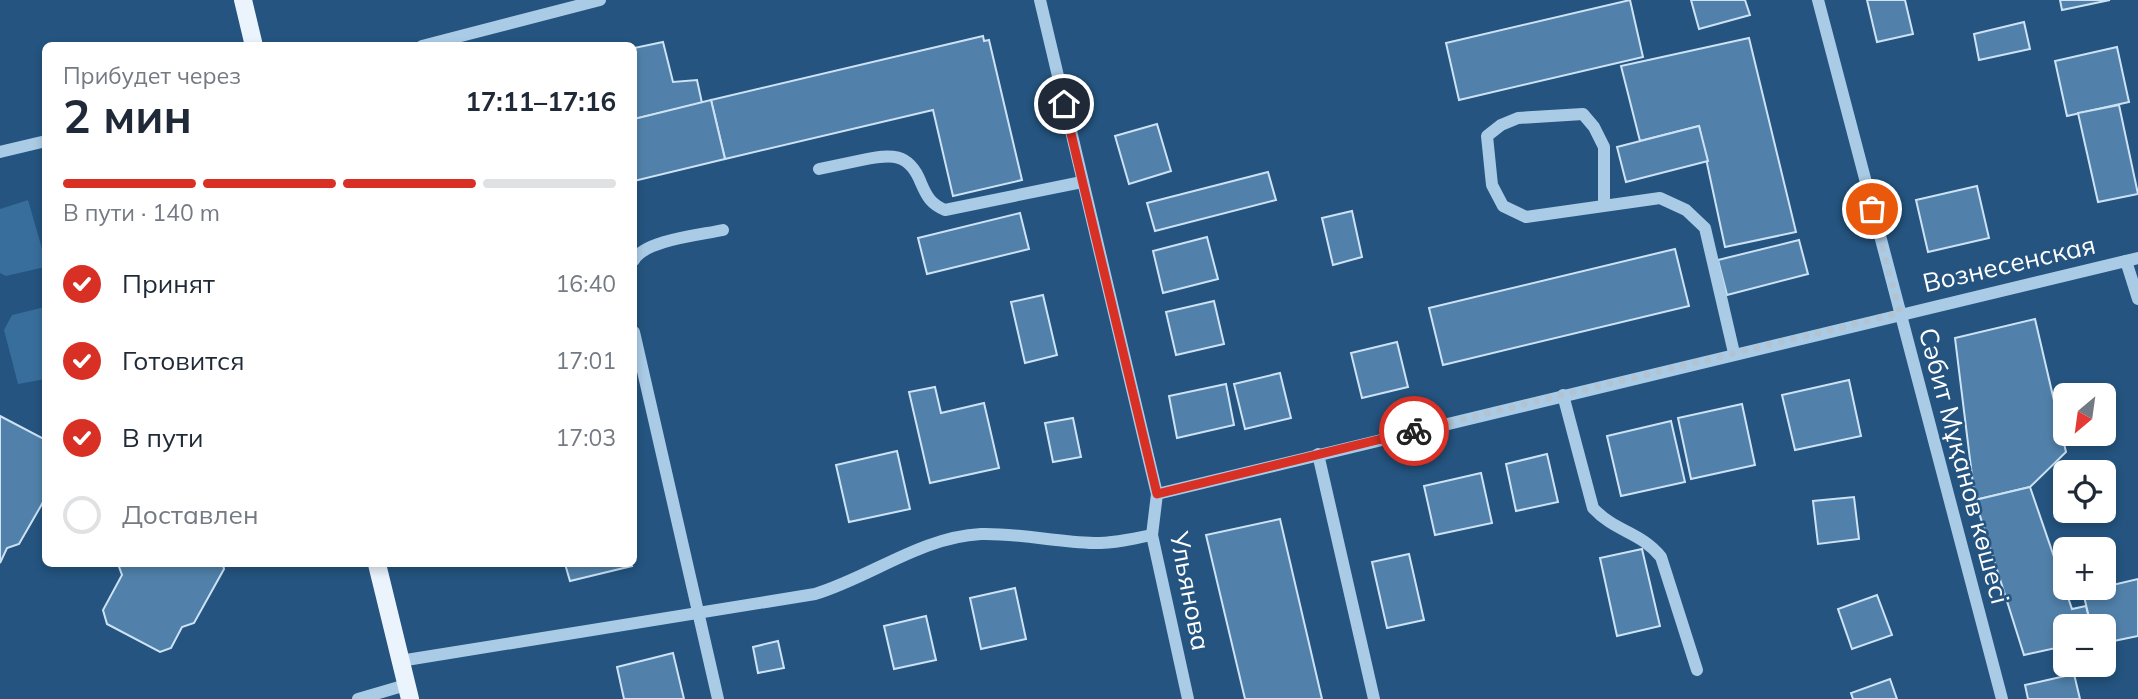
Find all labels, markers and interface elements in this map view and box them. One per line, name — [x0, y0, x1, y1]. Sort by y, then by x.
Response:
text: Прибудет через — [63, 61, 241, 90]
pin — [1034, 74, 1094, 134]
text: 17:11–17:16 — [465, 85, 616, 118]
icon: home — [1045, 85, 1083, 123]
text: 2 мин — [63, 87, 192, 145]
pin — [1842, 179, 1902, 239]
icon: bag — [1853, 190, 1891, 228]
text: В пути · 140 m — [63, 198, 220, 227]
street label: Вознесенская — [1919, 228, 2098, 299]
icon: check — [63, 265, 101, 303]
text: Принят — [122, 267, 215, 300]
text: 16:40 — [556, 269, 616, 298]
street label: Сәбит Мұқанов көшесі — [1912, 324, 2017, 608]
icon: check — [63, 342, 101, 380]
text: Готовится — [122, 344, 245, 377]
text: 17:01 — [556, 346, 616, 375]
north arrow — [2053, 383, 2116, 446]
map controls — [2053, 383, 2116, 677]
courier — [1379, 396, 1449, 466]
icon: bike — [1395, 412, 1433, 450]
icon: check — [63, 419, 101, 457]
text: В пути — [122, 421, 203, 454]
text: 17:03 — [556, 423, 616, 452]
button: locate — [2053, 460, 2116, 523]
text: Доставлен — [122, 498, 259, 531]
street label: Ульянова — [1163, 528, 1218, 653]
button: + — [2053, 537, 2116, 600]
button: − — [2053, 614, 2116, 677]

